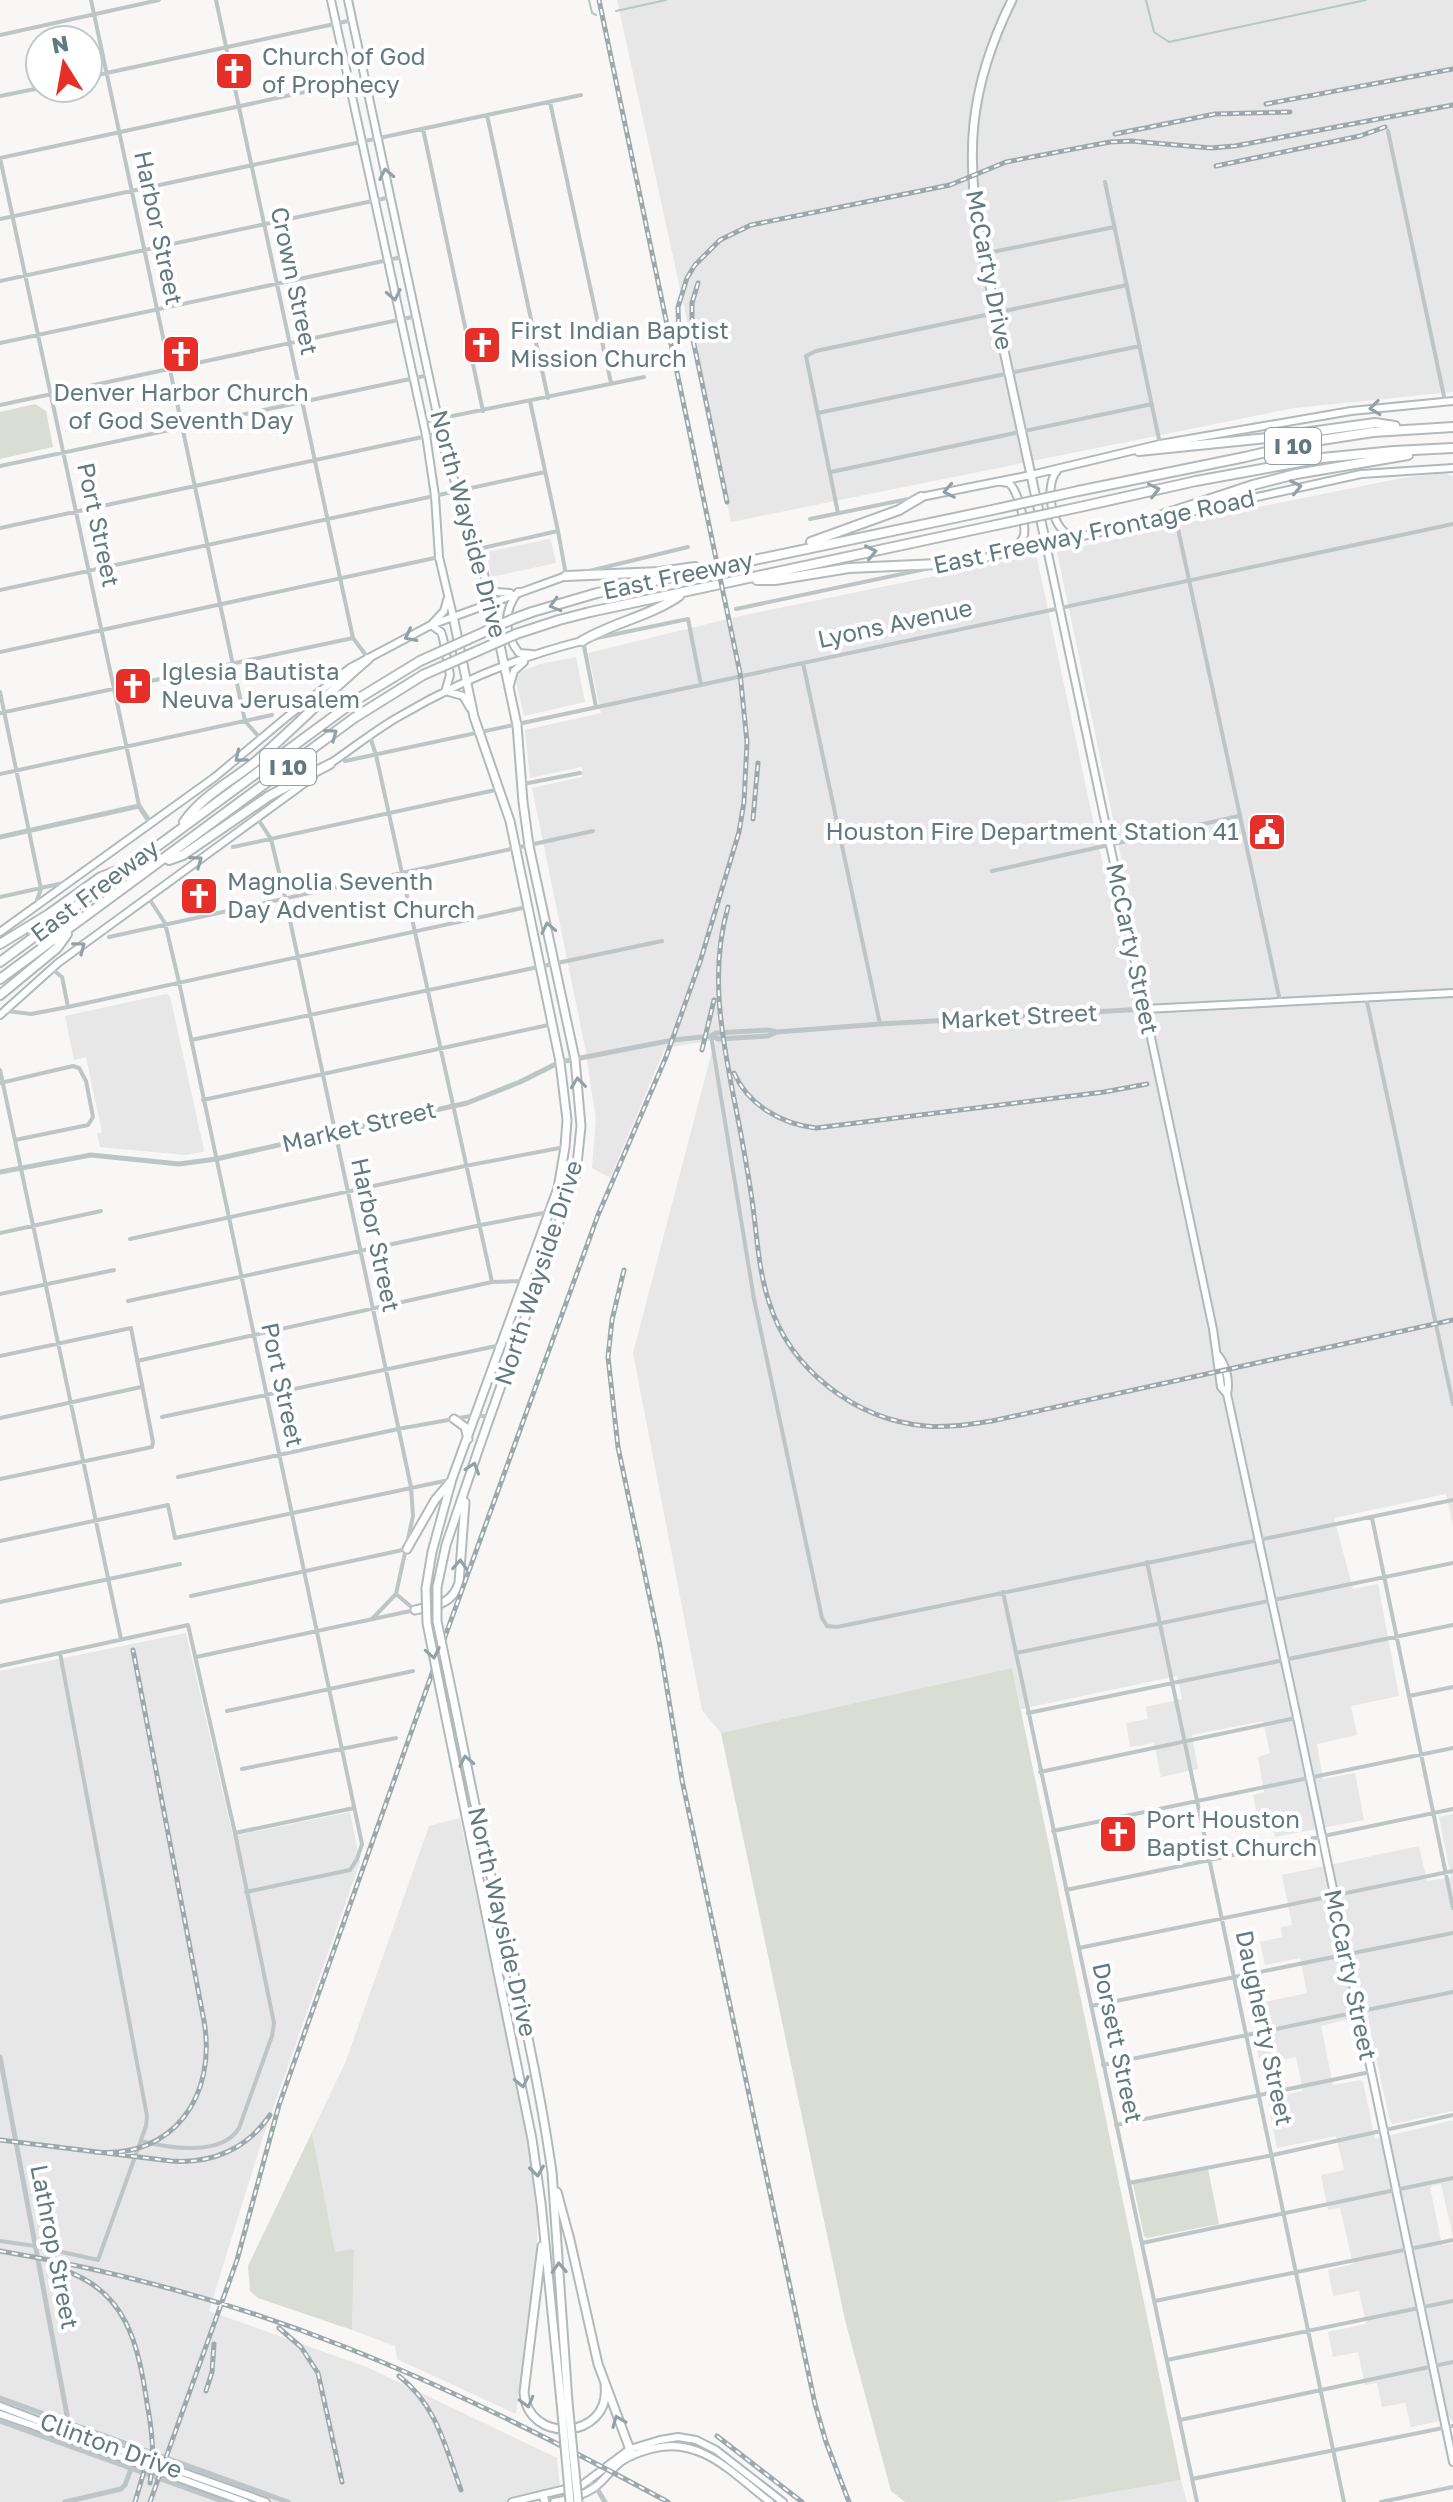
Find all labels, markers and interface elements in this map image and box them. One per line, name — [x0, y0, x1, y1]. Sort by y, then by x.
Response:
north arrow — [24, 24, 104, 104]
text: N — [49, 29, 71, 59]
place label: Church of God of Prophecy — [262, 41, 426, 98]
church icon: Church of God of Prophecy — [213, 50, 255, 92]
street label: Harbor Street — [129, 148, 190, 307]
one-way arrow — [378, 168, 395, 181]
street label: McCarty Drive — [961, 187, 1020, 352]
street label: Crown Street — [266, 204, 325, 357]
one-way arrow — [385, 288, 402, 302]
place label: First Indian Baptist Mission Church — [510, 315, 729, 372]
church icon: First Indian Baptist Mission Church — [461, 324, 503, 366]
church icon: Denver Harbor Church of God Seventh Day — [160, 333, 202, 375]
place label: Denver Harbor Church of God Seventh Day — [53, 377, 309, 434]
one-way arrow — [1369, 400, 1382, 417]
street label: North Wayside Drive — [425, 406, 514, 641]
road number: I 10 — [1265, 428, 1321, 464]
street label: Port Street — [72, 460, 127, 590]
one-way arrow — [1289, 479, 1303, 496]
street label: East Freeway Frontage Road — [930, 482, 1257, 579]
one-way arrow — [942, 482, 955, 499]
one-way arrow — [1146, 482, 1160, 499]
street label: East Freeway — [600, 544, 755, 605]
one-way arrow — [864, 544, 878, 561]
street label: Lyons Avenue — [815, 592, 975, 653]
one-way arrow — [549, 596, 563, 612]
one-way arrow — [403, 626, 418, 642]
place label: Iglesia Bautista Neuva Jerusalem — [161, 656, 360, 713]
church icon: Iglesia Bautista Neuva Jerusalem — [112, 665, 154, 707]
one-way arrow — [324, 730, 338, 744]
one-way arrow — [234, 747, 249, 762]
road number: I 10 — [260, 749, 316, 785]
public building icon: Houston Fire Department Station 41 — [1246, 811, 1288, 853]
place label: Houston Fire Department Station 41 — [826, 816, 1239, 845]
street label: East Freeway — [24, 832, 164, 947]
one-way arrow — [188, 857, 202, 871]
street label: McCarty Street — [1101, 861, 1166, 1037]
place label: Magnolia Seventh Day Adventist Church — [227, 866, 475, 923]
church icon: Magnolia Seventh Day Adventist Church — [178, 875, 220, 917]
one-way arrow — [540, 921, 557, 935]
one-way arrow — [72, 942, 86, 956]
street label: Market Street — [940, 997, 1098, 1034]
one-way arrow — [569, 1076, 586, 1089]
street label: Market Street — [279, 1094, 439, 1157]
street label: Harbor Street — [346, 1155, 407, 1314]
street label: North Wayside Drive — [488, 1156, 588, 1389]
street label: Port Street — [256, 1320, 311, 1450]
one-way arrow — [463, 1462, 479, 1476]
one-way arrow — [452, 1558, 469, 1571]
one-way arrow — [423, 1647, 440, 1660]
one-way arrow — [458, 1755, 475, 1769]
street label: North Wayside Drive — [463, 1804, 544, 2039]
place label: Port Houston Baptist Church — [1146, 1804, 1317, 1861]
church icon: Port Houston Baptist Church — [1097, 1813, 1139, 1855]
street label: McCarty Street — [1319, 1887, 1384, 2063]
street label: Daugherty Street — [1231, 1927, 1300, 2128]
street label: Dorsett Street — [1087, 1960, 1150, 2126]
one-way arrow — [512, 2075, 529, 2088]
street label: Lathrop Street — [25, 2162, 86, 2331]
one-way arrow — [528, 2164, 545, 2178]
one-way arrow — [550, 2261, 567, 2274]
one-way arrow — [518, 2395, 535, 2408]
street label: Clinton Drive — [36, 2405, 187, 2484]
one-way arrow — [611, 2415, 628, 2429]

